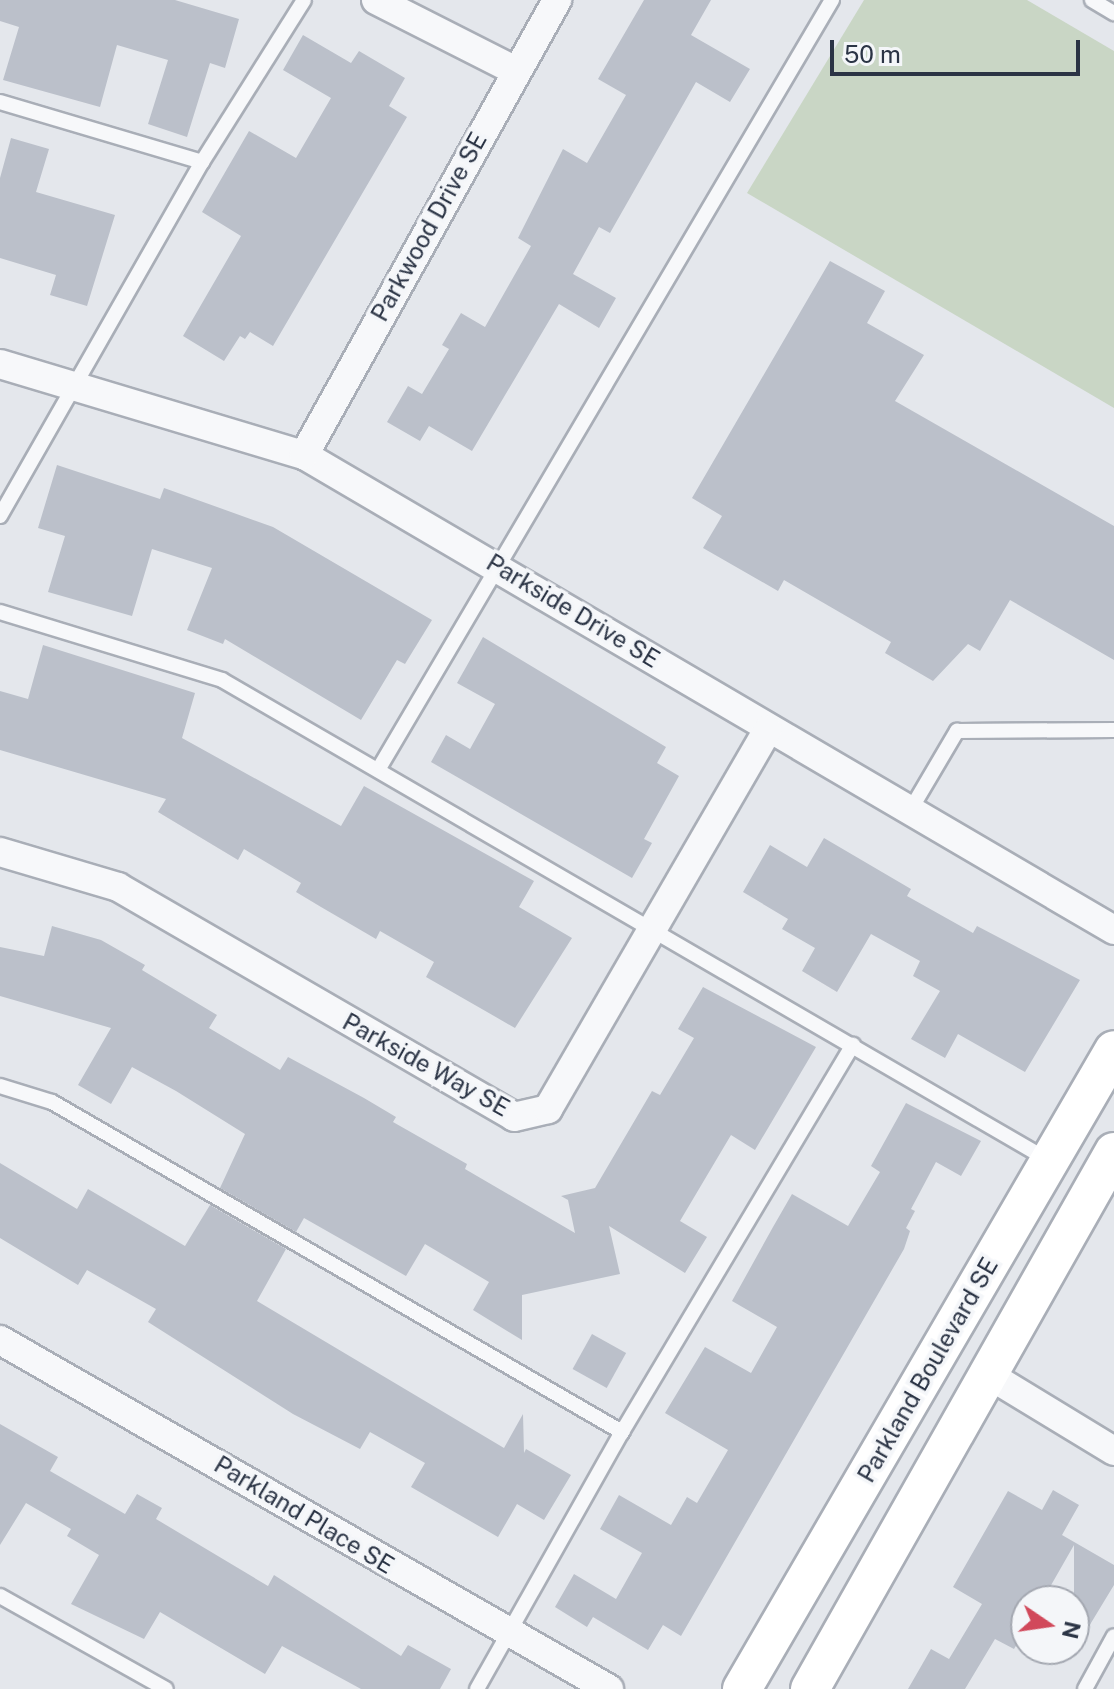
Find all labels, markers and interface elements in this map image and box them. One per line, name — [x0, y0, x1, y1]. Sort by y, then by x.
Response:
scale bar — [834, 24, 1084, 74]
text: 50 m — [844, 40, 901, 68]
street label: Parkwood Drive SE — [365, 128, 493, 326]
street label: Parkside Drive SE — [481, 548, 665, 674]
street label: Parkside Way SE — [337, 1007, 515, 1123]
street label: Parkland Boulevard SE — [852, 1252, 1004, 1488]
street label: Parkland Place SE — [209, 1450, 399, 1580]
north arrow — [1010, 1585, 1090, 1665]
text: N — [1057, 1619, 1086, 1641]

